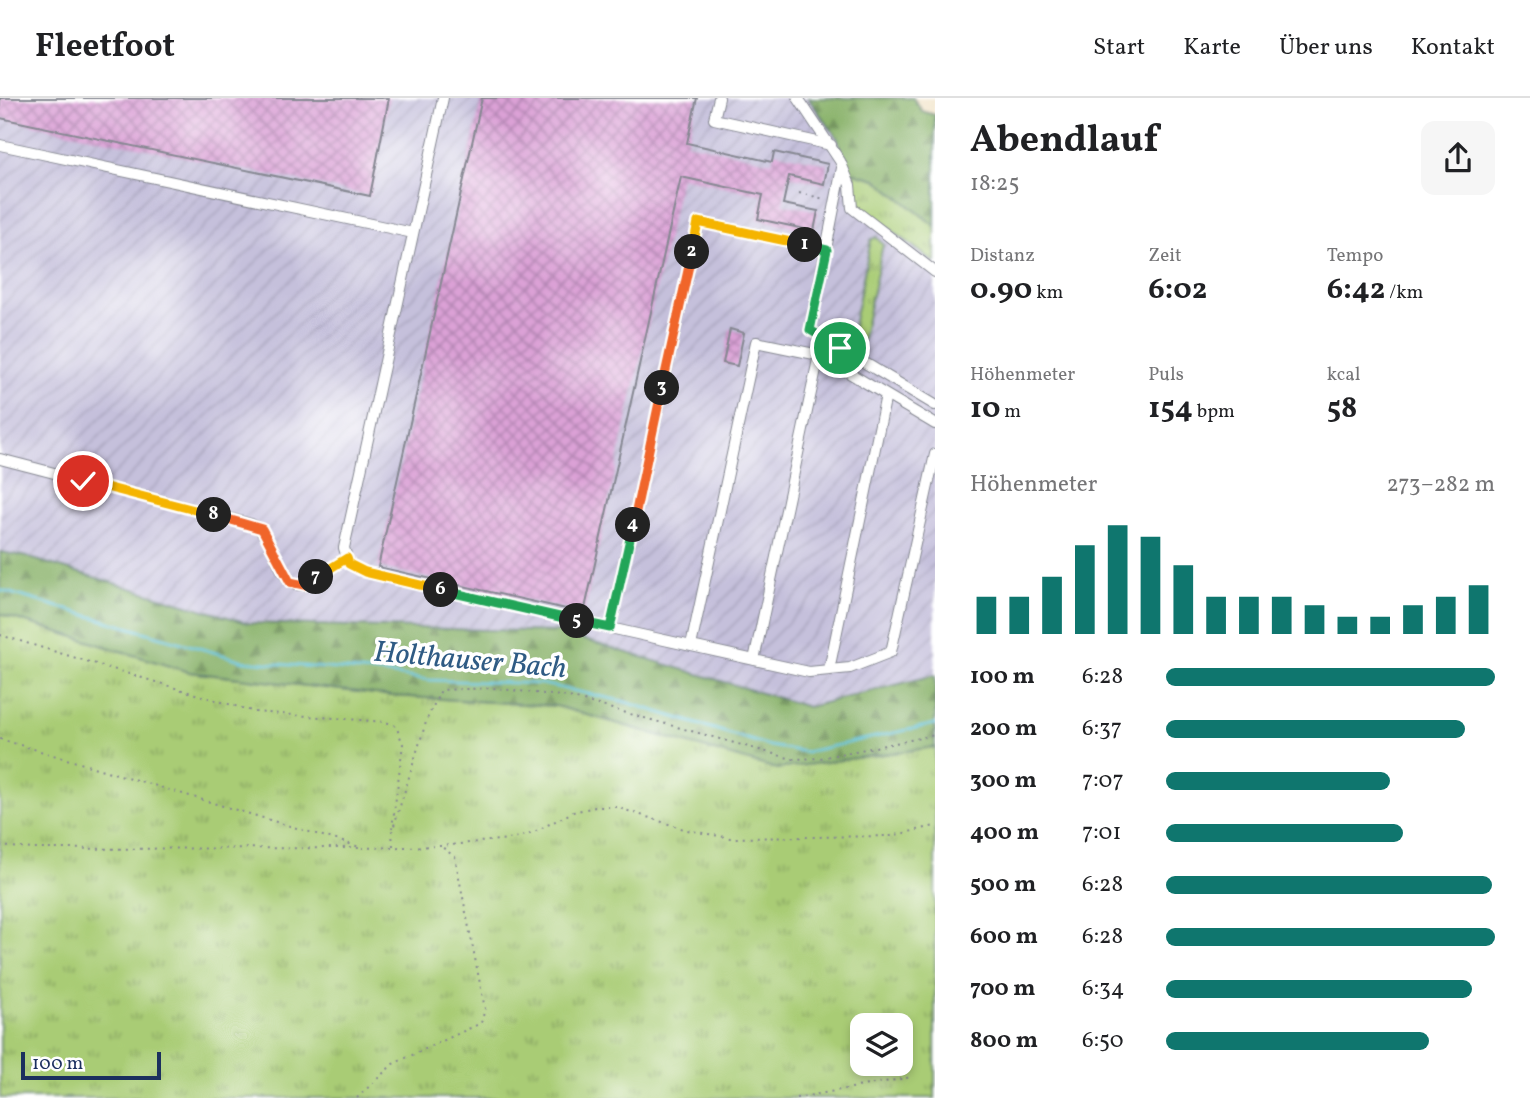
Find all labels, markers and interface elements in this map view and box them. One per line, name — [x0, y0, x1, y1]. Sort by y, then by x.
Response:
text: Fleetfoot — [35, 25, 175, 71]
text: Start — [1093, 31, 1145, 65]
text: Karte — [1183, 31, 1241, 65]
text: Über uns — [1279, 31, 1373, 65]
text: Kontakt — [1411, 31, 1495, 65]
text: Abendlauf — [970, 115, 1158, 168]
button: share — [1421, 121, 1495, 195]
text: 18:25 — [970, 168, 1019, 200]
pin: 1 — [788, 228, 822, 262]
text: 1 — [801, 231, 808, 257]
pin: 2 — [674, 234, 710, 270]
text: 2 — [687, 238, 696, 264]
text: Distanz — [970, 243, 1035, 269]
text: Zeit — [1148, 243, 1182, 269]
text: Tempo — [1327, 243, 1383, 269]
text: 0.90 — [970, 269, 1032, 311]
text: 6:02 — [1148, 269, 1207, 311]
text: 6:42 — [1327, 269, 1385, 311]
text: km — [1032, 280, 1063, 306]
text: /km — [1385, 280, 1423, 306]
pin — [810, 318, 870, 378]
icon: arrive — [821, 329, 859, 367]
text: Höhenmeter — [970, 362, 1075, 388]
text: Puls — [1148, 362, 1184, 388]
text: kcal — [1327, 362, 1360, 388]
pin: 3 — [644, 370, 680, 406]
text: 3 — [657, 374, 666, 400]
text: 10 — [970, 388, 1001, 430]
text: 154 — [1148, 388, 1193, 430]
text: 58 — [1327, 388, 1357, 430]
text: m — [1001, 399, 1021, 425]
text: bpm — [1193, 399, 1235, 425]
pin — [53, 451, 113, 511]
icon: check — [64, 462, 102, 500]
text: Höhenmeter — [970, 469, 1097, 501]
text: 273–282 m — [1387, 469, 1495, 501]
pin: 8 — [196, 498, 232, 532]
text: 8 — [208, 501, 219, 527]
pin: 4 — [616, 508, 650, 542]
text: 4 — [627, 511, 638, 537]
pin: 7 — [298, 560, 334, 594]
text: 7 — [311, 563, 320, 589]
pin: 6 — [424, 573, 458, 608]
text: 6 — [435, 576, 446, 602]
pin: 5 — [560, 603, 594, 638]
text: 5 — [572, 607, 581, 633]
water label: Holthauser Bach — [372, 632, 568, 690]
text: 100 m — [970, 661, 1035, 693]
text: 6:28 — [1082, 661, 1123, 693]
text: 200 m — [970, 713, 1037, 745]
text: 6:37 — [1082, 713, 1122, 745]
text: 300 m — [970, 765, 1037, 797]
text: 7:07 — [1082, 765, 1124, 797]
text: 400 m — [970, 817, 1039, 849]
text: 7:01 — [1082, 817, 1121, 849]
text: 500 m — [970, 869, 1036, 901]
text: 6:28 — [1082, 869, 1123, 901]
text: 600 m — [970, 921, 1038, 953]
text: 6:28 — [1082, 921, 1123, 953]
text: 700 m — [970, 973, 1036, 1005]
text: 6:34 — [1082, 973, 1125, 1005]
map controls — [850, 1013, 913, 1076]
button: layers — [850, 1013, 913, 1076]
text: 800 m — [970, 1025, 1038, 1057]
text: 6:50 — [1082, 1025, 1124, 1057]
scale bar — [21, 1049, 161, 1081]
text: 100 m — [32, 1051, 83, 1077]

